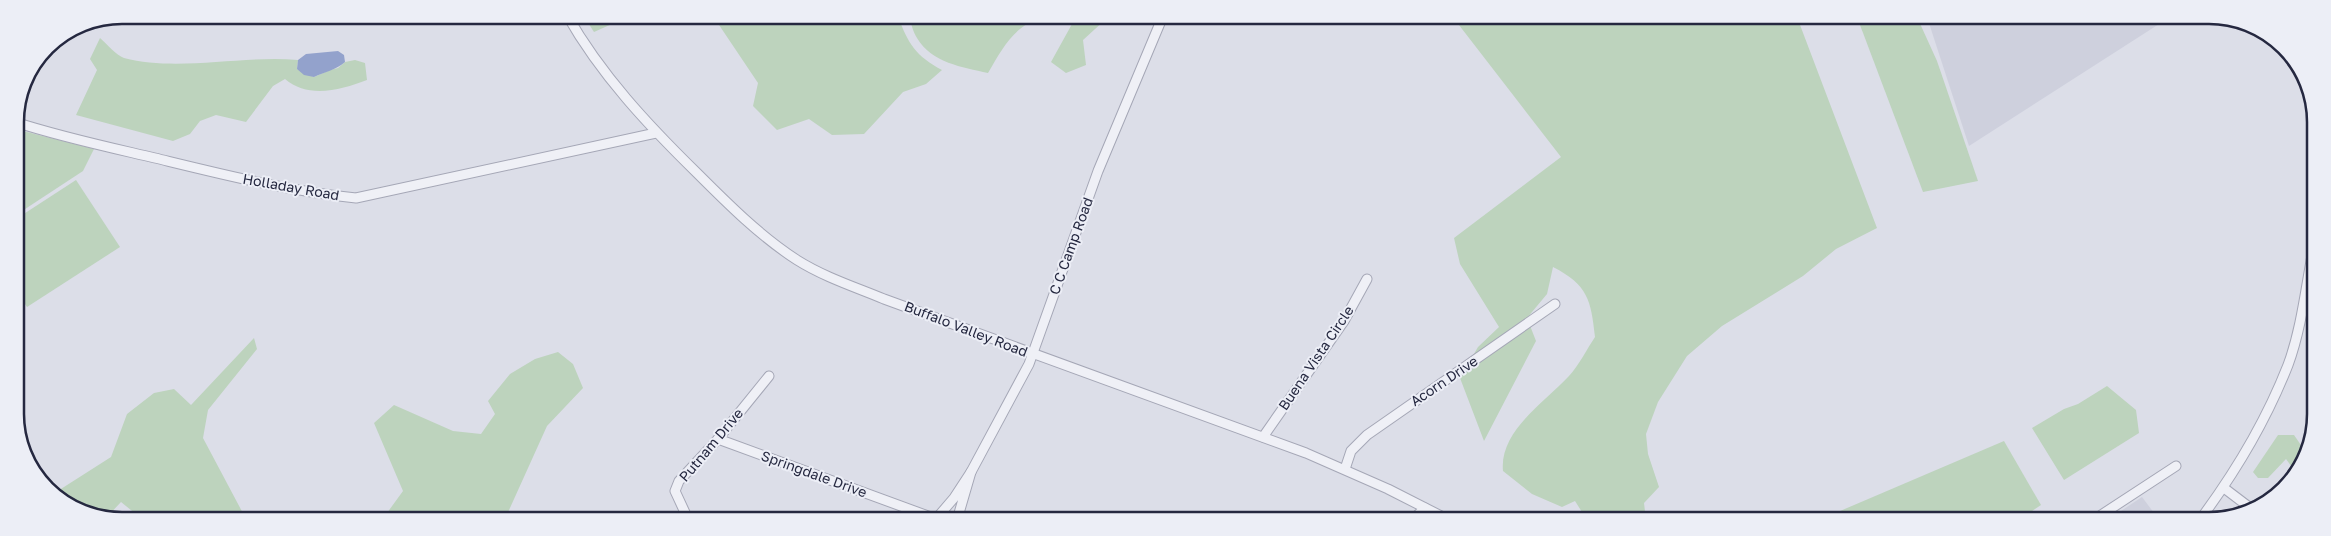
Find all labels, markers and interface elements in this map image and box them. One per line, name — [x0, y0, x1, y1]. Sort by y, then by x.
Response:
street label: Holladay Road — [241, 170, 341, 203]
street label: C C Camp Road — [1045, 195, 1096, 297]
street label: Buffalo Valley Road — [902, 297, 1030, 360]
street label: Buena Vista Circle — [1274, 302, 1357, 413]
street label: Acorn Drive — [1407, 352, 1481, 409]
street label: Putnam Drive — [675, 405, 746, 485]
street label: Springdale Drive — [759, 447, 869, 501]

